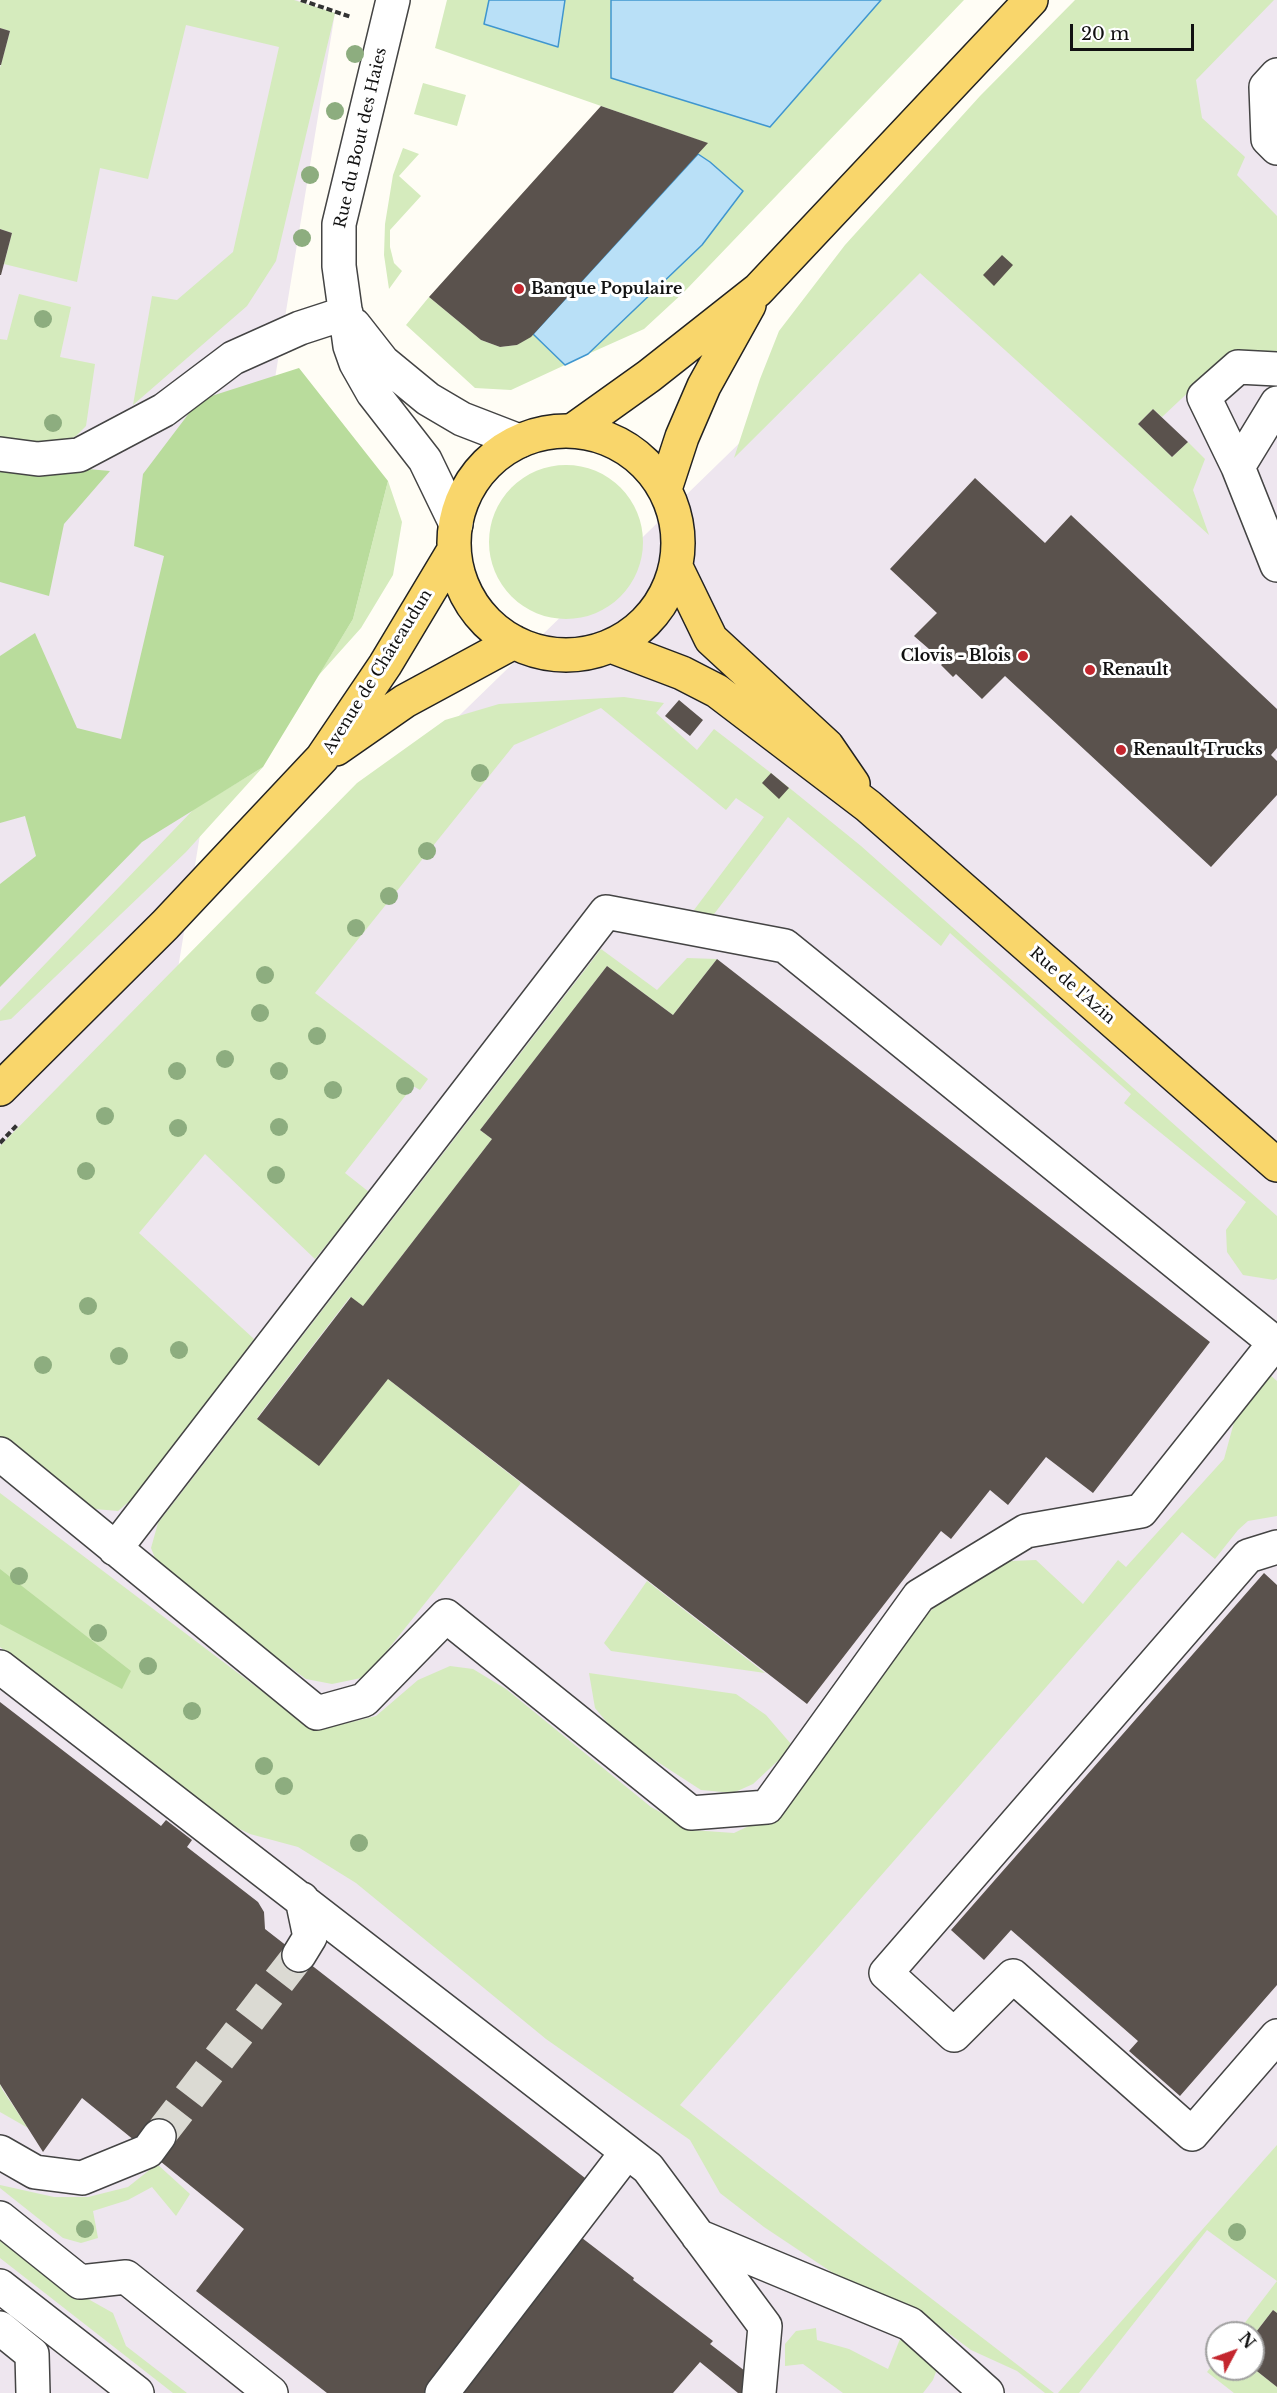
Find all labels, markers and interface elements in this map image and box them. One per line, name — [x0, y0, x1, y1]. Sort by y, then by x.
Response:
scale bar — [1073, 12, 1198, 50]
text: 20 m — [1081, 23, 1129, 45]
street label: Rue du Bout des Haies — [331, 46, 391, 230]
place label: Banque Populaire — [531, 279, 682, 299]
marker: Banque Populaire — [512, 282, 526, 296]
street label: Avenue de Châteaudun — [319, 586, 437, 758]
place label: Clovis - Blois — [901, 646, 1011, 666]
marker: Clovis - Blois — [1016, 649, 1030, 663]
place label: Renault — [1102, 660, 1168, 680]
marker: Renault — [1083, 663, 1097, 677]
place label: Renault Trucks — [1133, 740, 1263, 760]
marker: Renault Trucks — [1114, 743, 1128, 757]
street label: Rue de l'Azin — [1025, 944, 1119, 1028]
north arrow — [1205, 2321, 1265, 2381]
text: N — [1235, 2328, 1260, 2353]

